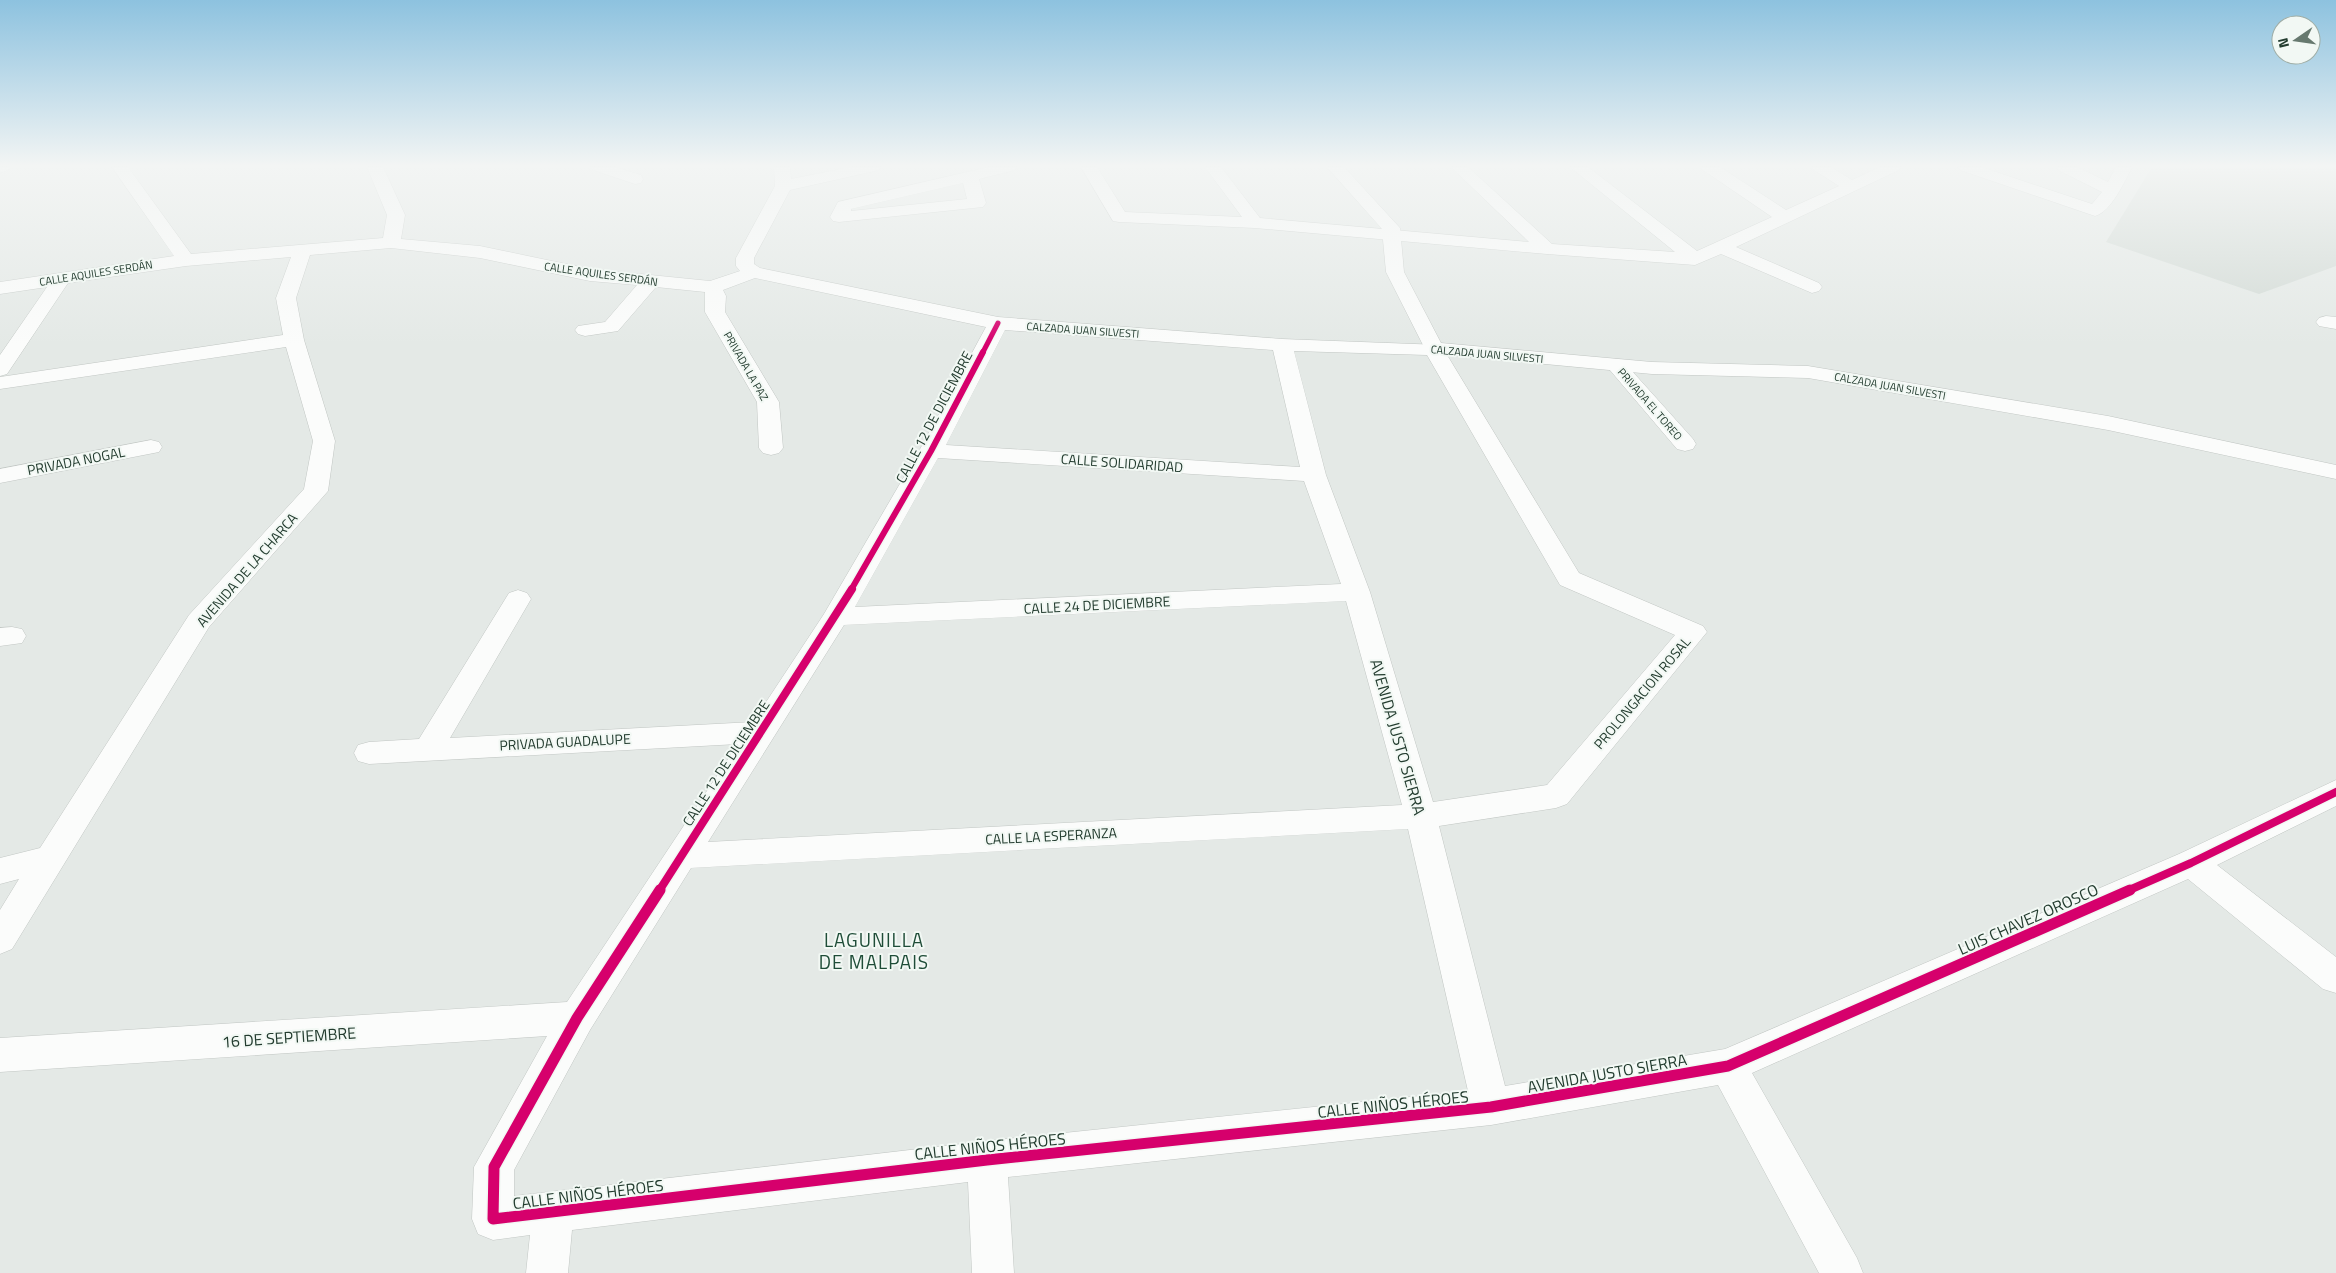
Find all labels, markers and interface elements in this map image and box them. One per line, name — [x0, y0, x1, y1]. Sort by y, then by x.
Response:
north arrow — [2271, 15, 2321, 65]
text: N — [2272, 36, 2294, 50]
street label: CALLE AQUILES SERDÁN — [38, 256, 154, 290]
street label: CALLE AQUILES SERDÁN — [543, 258, 659, 290]
street label: CALZADA JUAN SILVESTI — [1026, 318, 1140, 342]
street label: PRIVADA LA PAZ — [720, 328, 772, 404]
street label: CALZADA JUAN SILVESTI — [1430, 341, 1544, 367]
street label: CALLE 12 DE DICIEMBRE — [890, 347, 977, 487]
street label: PRIVADA EL TOREO — [1614, 364, 1686, 444]
street label: CALZADA JUAN SILVESTI — [1833, 368, 1947, 404]
street label: PRIVADA NOGAL — [25, 441, 127, 480]
street label: CALLE SOLIDARIDAD — [1060, 448, 1184, 477]
street label: AVENIDA DE LA CHARCA — [191, 508, 303, 631]
street label: CALLE 24 DE DICIEMBRE — [1023, 590, 1171, 619]
street label: PROLONGACION ROSAL — [1588, 632, 1695, 754]
street label: AVENIDA JUSTO SIERRA — [1364, 656, 1432, 818]
street label: CALLE 12 DE DICIEMBRE — [677, 695, 775, 830]
street label: PRIVADA GUADALUPE — [499, 728, 631, 755]
street label: CALLE LA ESPERANZA — [985, 822, 1118, 849]
street label: LUIS CHAVEZ OROSCO — [1954, 877, 2102, 961]
district label: LAGUNILLA DE MALPAIS — [819, 925, 929, 976]
street label: 16 DE SEPTIEMBRE — [221, 1020, 357, 1054]
street label: AVENIDA JUSTO SIERRA — [1525, 1047, 1689, 1099]
street label: CALLE NIÑOS HÉROES — [1316, 1084, 1470, 1124]
street label: CALLE NIÑOS HÉROES — [913, 1126, 1067, 1166]
street label: CALLE NIÑOS HÉROES — [511, 1173, 665, 1215]

